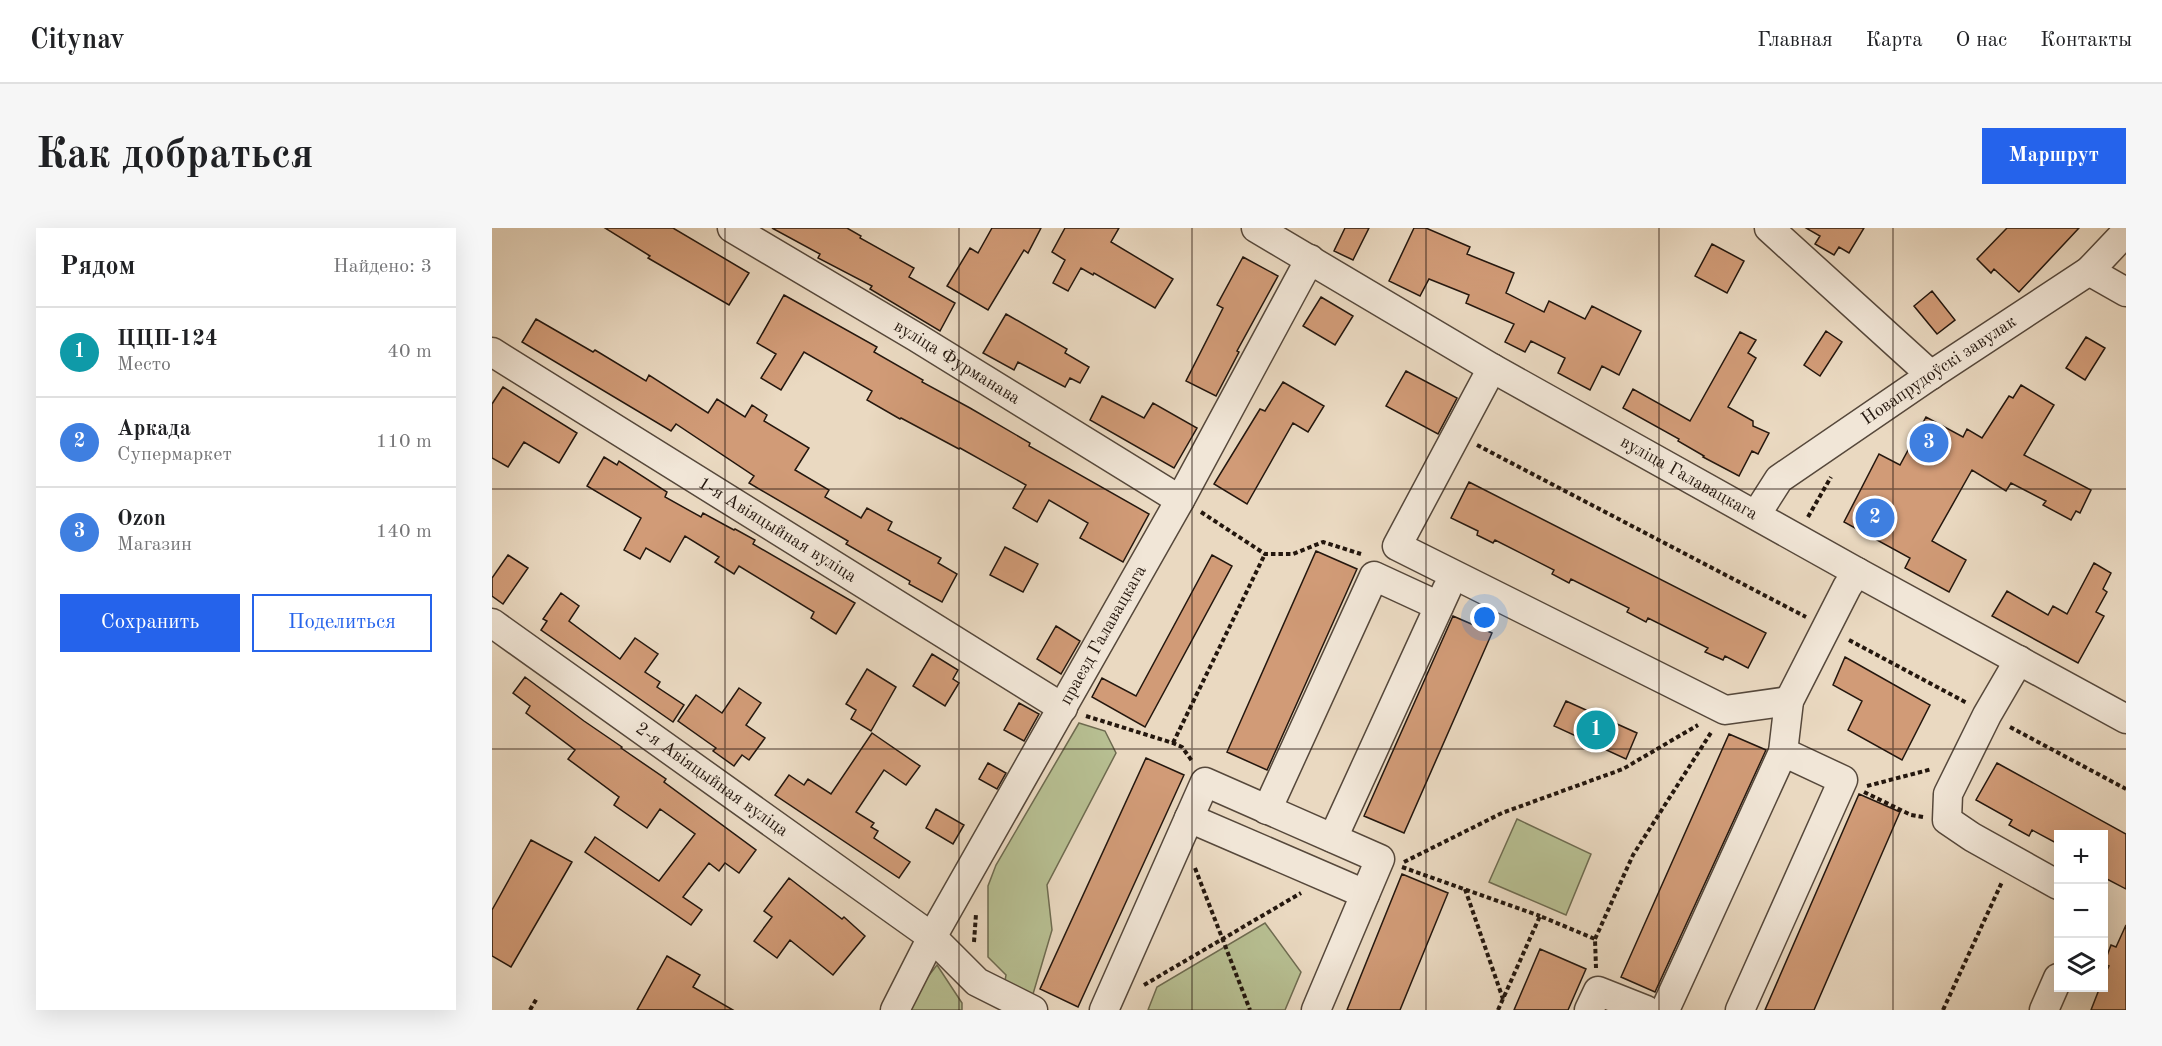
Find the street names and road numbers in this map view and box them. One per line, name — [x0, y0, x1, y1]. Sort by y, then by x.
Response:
street label: Новапрудоўскі завулак — [1858, 312, 2020, 429]
street label: вуліца Фурманава — [891, 317, 1023, 408]
street label: вуліца Галавацкага — [1617, 433, 1761, 524]
street label: 1-я Авіяцыйная вуліца — [695, 474, 860, 586]
street label: праезд Галавацкага — [1057, 562, 1150, 708]
street label: 2-я Авіяцыйная вуліца — [632, 719, 791, 840]

